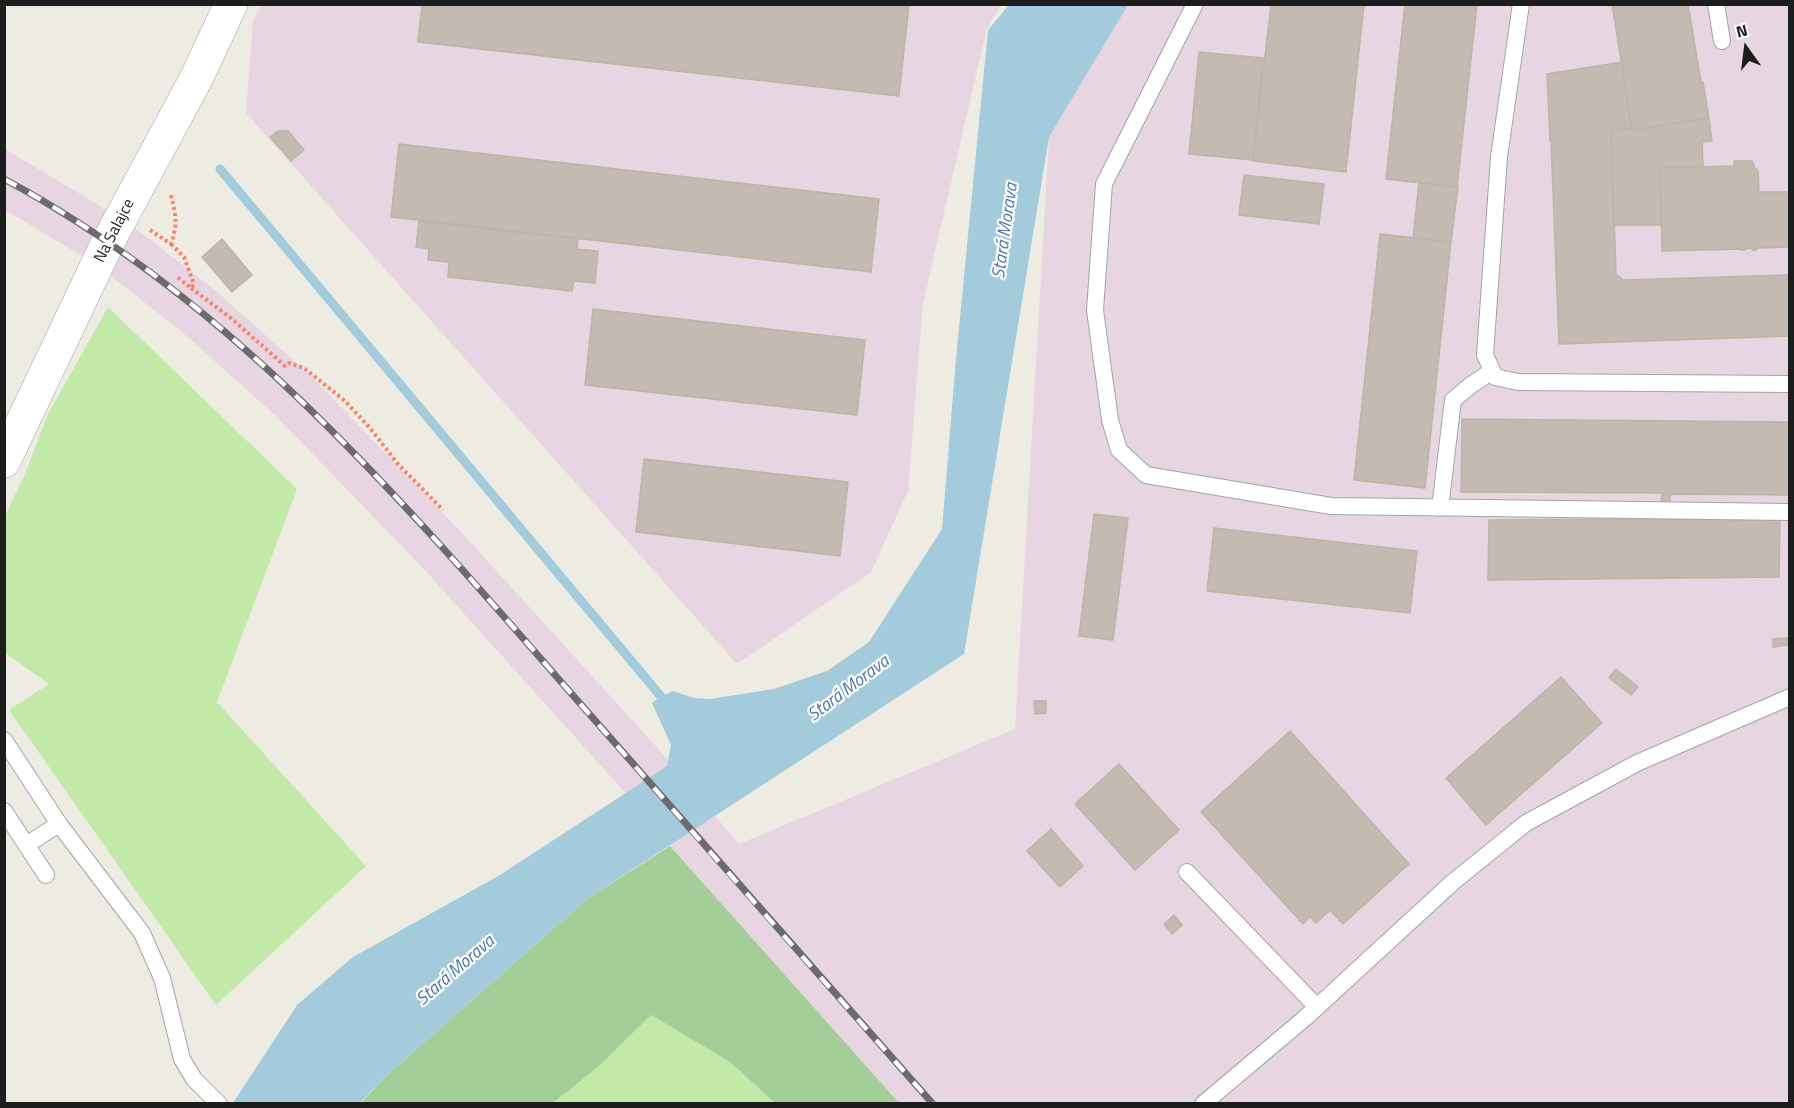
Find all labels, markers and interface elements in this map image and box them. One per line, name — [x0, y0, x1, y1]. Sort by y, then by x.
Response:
north arrow — [1716, 18, 1776, 78]
text: N — [1733, 18, 1750, 44]
water label: Stará Morava — [989, 182, 1023, 280]
street label: Na Salajce — [91, 196, 139, 266]
water label: Stará Morava — [804, 651, 894, 727]
water label: Stará Morava — [413, 931, 499, 1011]

